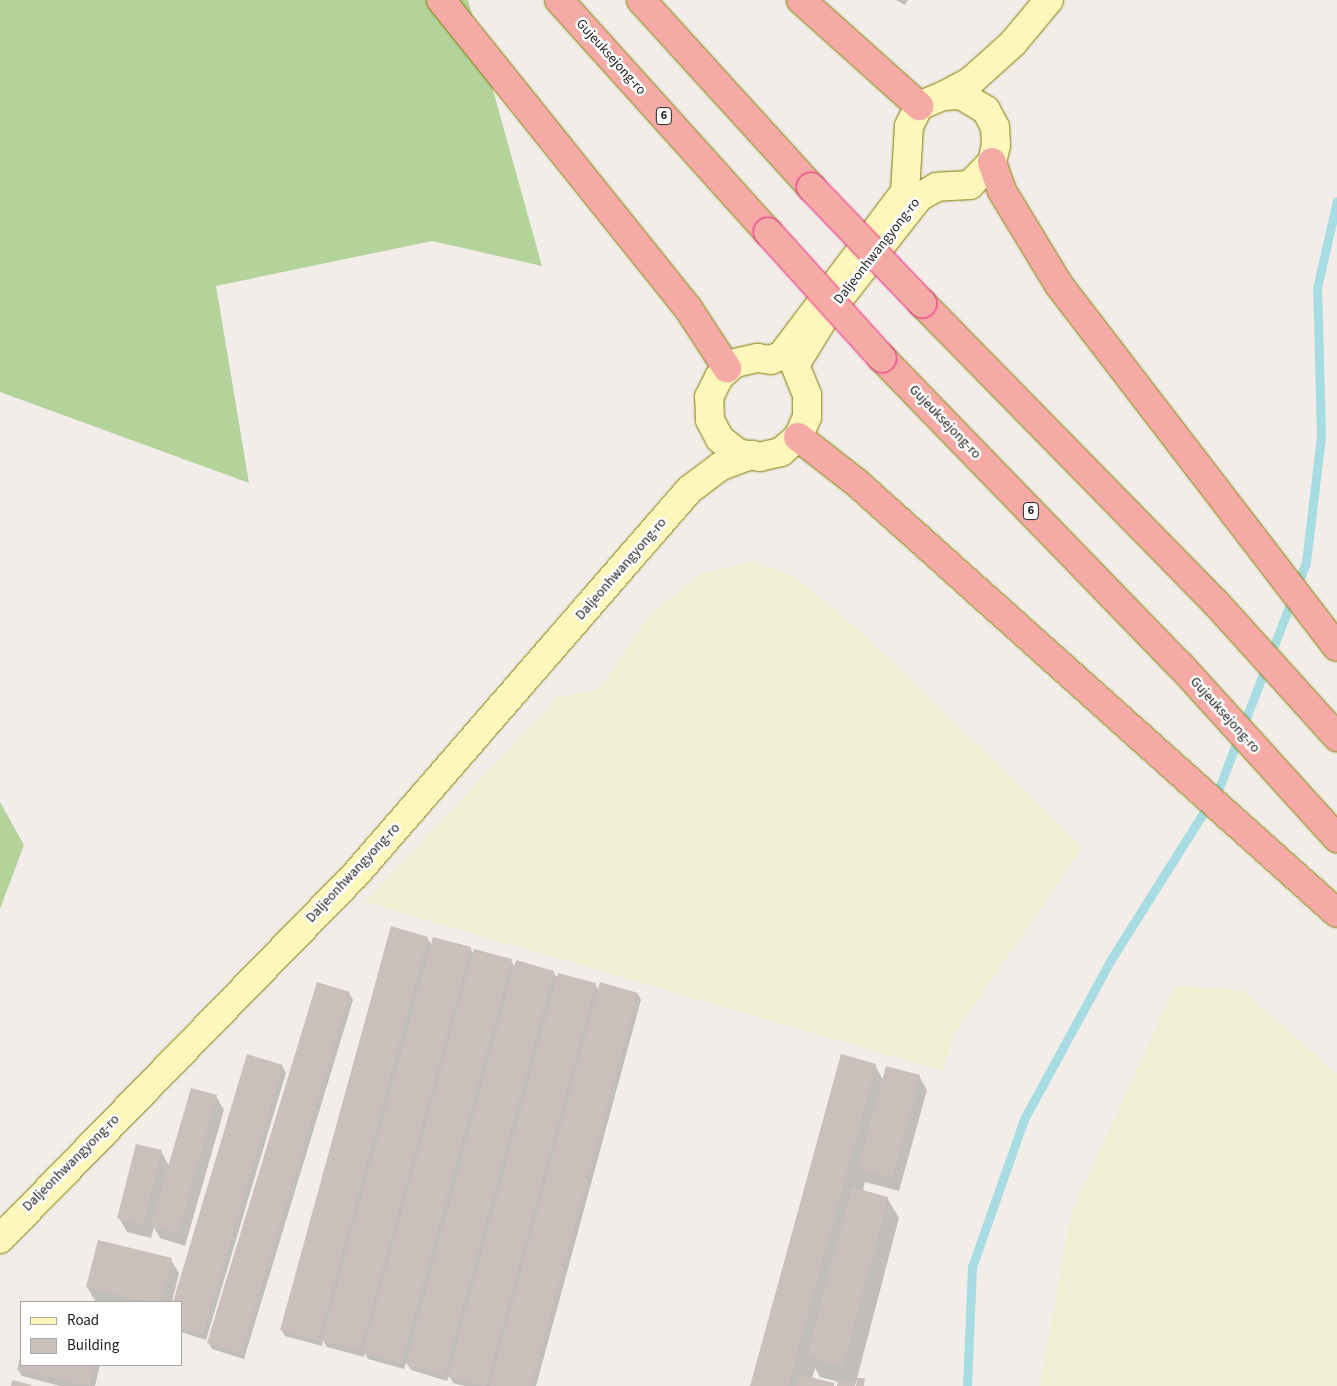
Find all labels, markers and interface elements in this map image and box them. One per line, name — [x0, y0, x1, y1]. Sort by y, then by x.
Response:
street label: Gujeuksejong-ro — [572, 16, 650, 98]
road number: 6 — [655, 106, 673, 125]
street label: Daljeonhwangyong-ro — [830, 195, 924, 307]
street label: Gujeuksejong-ro — [905, 381, 985, 463]
road number: 6 — [1022, 502, 1040, 520]
street label: Daljeonhwangyong-ro — [572, 514, 670, 624]
street label: Gujeuksejong-ro — [1186, 674, 1264, 756]
street label: Daljeonhwangyong-ro — [303, 820, 403, 926]
street label: Daljeonhwangyong-ro — [19, 1111, 123, 1215]
legend — [20, 1301, 182, 1366]
text: Road — [67, 1310, 99, 1331]
text: Building — [67, 1335, 119, 1356]

